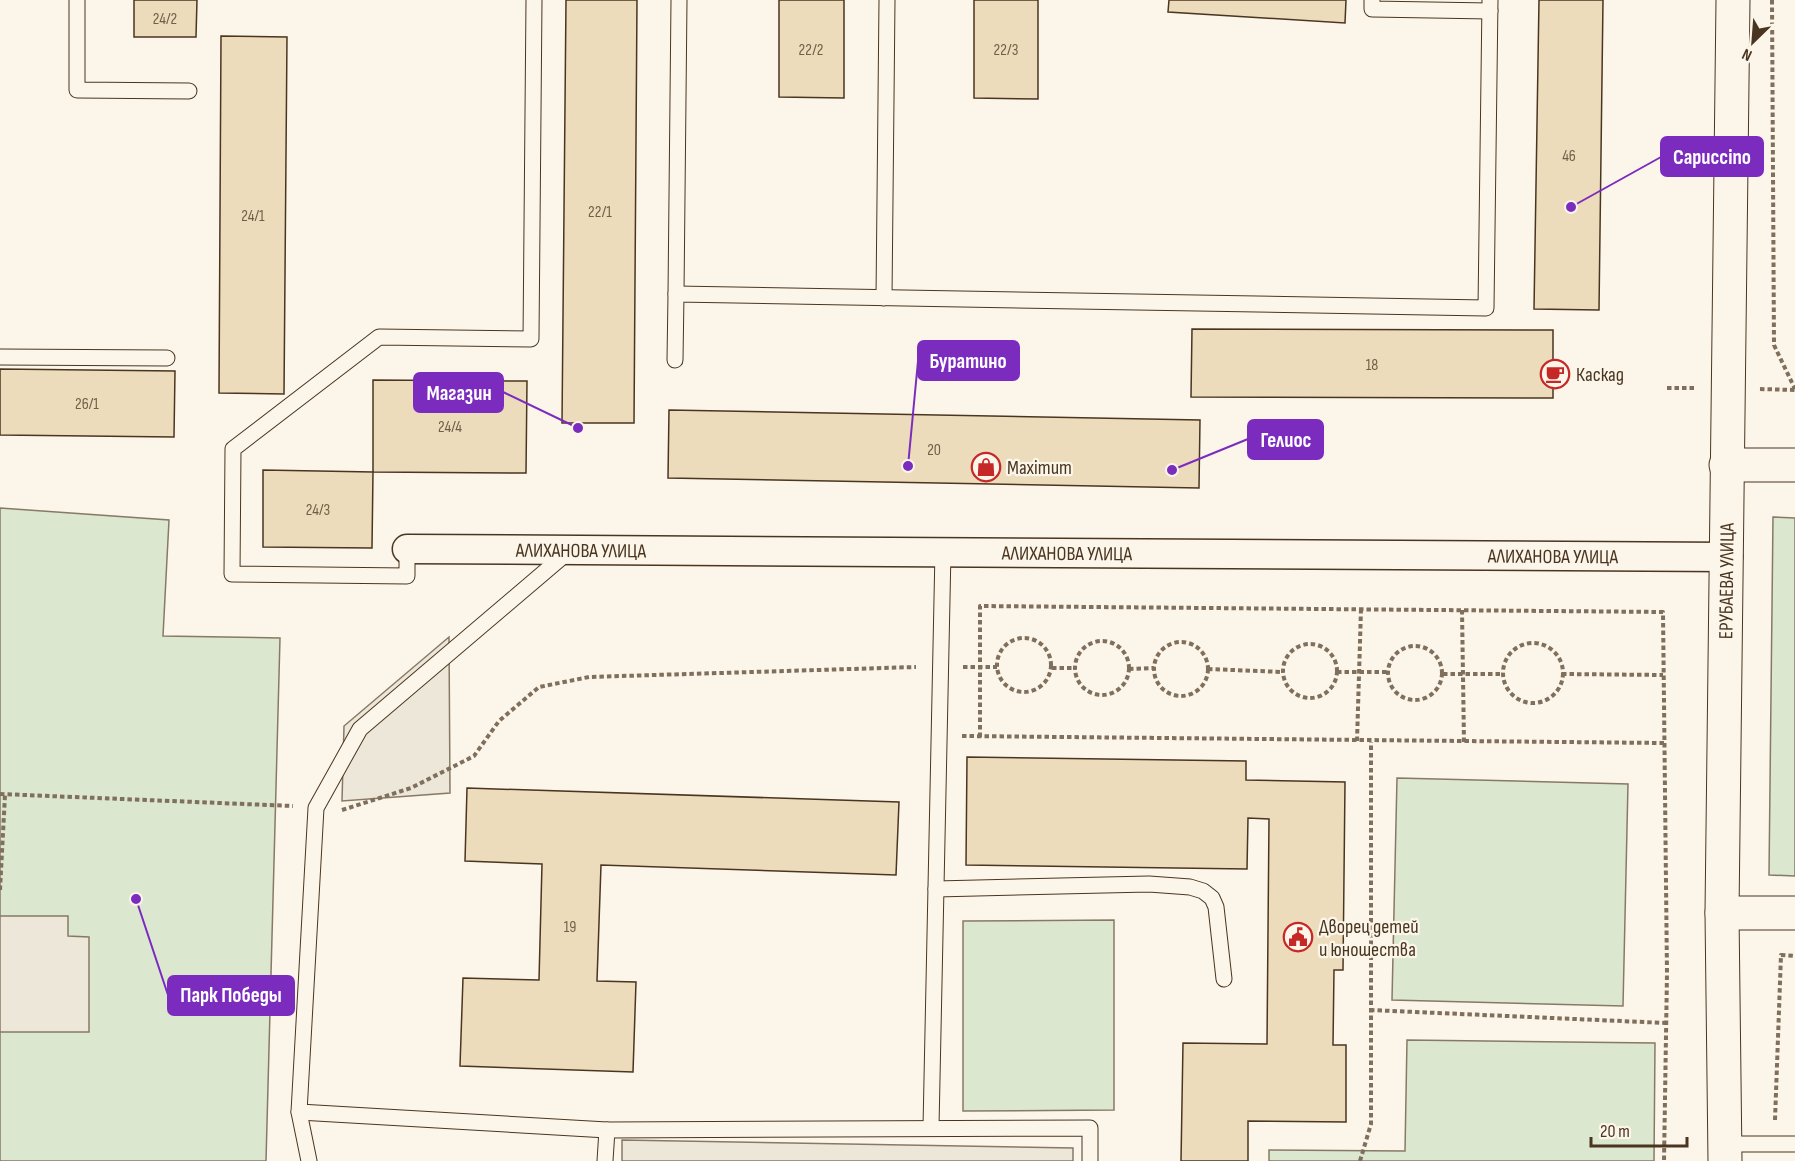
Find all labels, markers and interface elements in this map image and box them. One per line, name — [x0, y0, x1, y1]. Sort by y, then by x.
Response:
house number: 24/2 — [153, 10, 177, 29]
north arrow — [1723, 12, 1783, 72]
house number: 22/2 — [799, 41, 823, 60]
house number: 22/3 — [994, 41, 1018, 60]
text: N — [1739, 44, 1755, 65]
callout: Capuccino — [1661, 137, 1763, 176]
text: Capuccino — [1673, 145, 1751, 170]
house number: 46 — [1562, 147, 1576, 166]
house number: 22/1 — [588, 203, 612, 222]
house number: 24/1 — [241, 207, 265, 226]
callout: Буратино — [918, 341, 1019, 380]
text: Буратино — [929, 349, 1007, 374]
house number: 18 — [1366, 356, 1378, 375]
cafe icon: Каскад — [1539, 358, 1571, 390]
place label: Каскад — [1576, 363, 1624, 387]
callout: Магазин — [414, 373, 503, 412]
text: Магазин — [426, 381, 492, 406]
house number: 26/1 — [75, 395, 99, 414]
house number: 24/4 — [438, 418, 462, 437]
callout: Гелиос — [1248, 420, 1323, 459]
text: Гелиос — [1261, 428, 1312, 453]
house number: 20 — [927, 441, 941, 460]
shop icon: Maximum — [970, 451, 1002, 483]
place label: Maximum — [1007, 456, 1072, 480]
house number: 24/3 — [306, 501, 330, 520]
street label: ЕРУБАЕВА УЛИЦА — [1714, 522, 1740, 639]
street label: АЛИХАНОВА УЛИЦА — [515, 539, 647, 563]
street label: АЛИХАНОВА УЛИЦА — [1001, 542, 1133, 566]
street label: АЛИХАНОВА УЛИЦА — [1487, 545, 1619, 569]
place label: Дворец детей и юношества — [1319, 915, 1419, 962]
house number: 19 — [564, 918, 576, 937]
public building icon: Дворец детей и юношества — [1282, 921, 1314, 953]
callout: Парк Победы — [168, 976, 294, 1015]
text: Парк Победы — [180, 983, 282, 1008]
scale bar — [1591, 1110, 1687, 1148]
text: 20 m — [1600, 1121, 1630, 1142]

